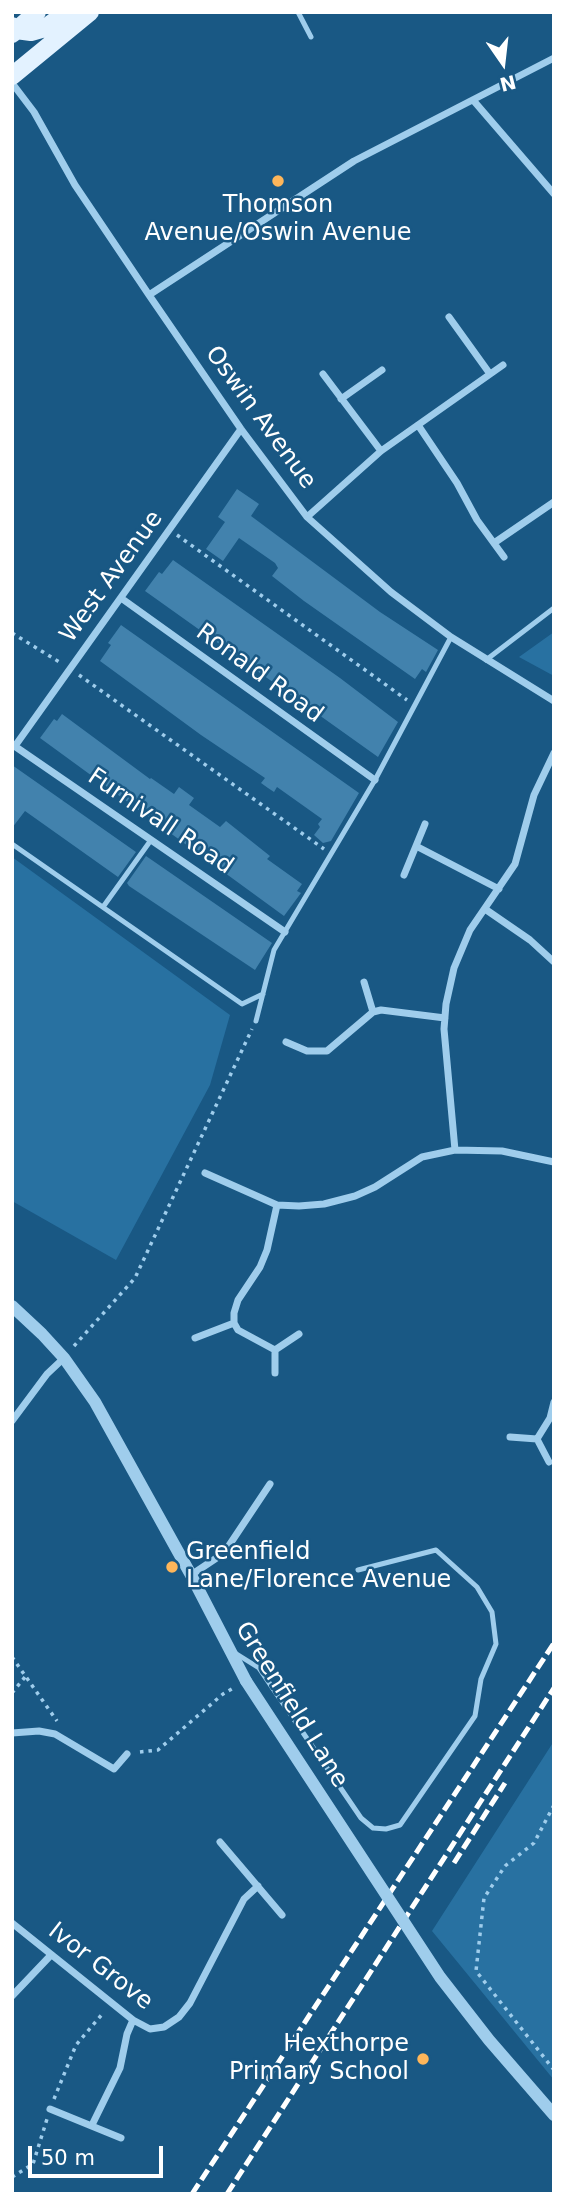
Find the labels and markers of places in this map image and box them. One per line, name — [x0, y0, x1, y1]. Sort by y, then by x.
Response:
marker: Thomson Avenue/Oswin Avenue — [270, 173, 286, 189]
place label: Thomson Avenue/Oswin Avenue — [145, 192, 411, 248]
place label: Greenfield Lane/Florence Avenue — [186, 1539, 451, 1595]
marker: Greenfield Lane/Florence Avenue — [164, 1559, 180, 1575]
place label: Hexthorpe Primary School — [229, 2031, 409, 2087]
marker: Hexthorpe Primary School — [415, 2051, 431, 2067]

